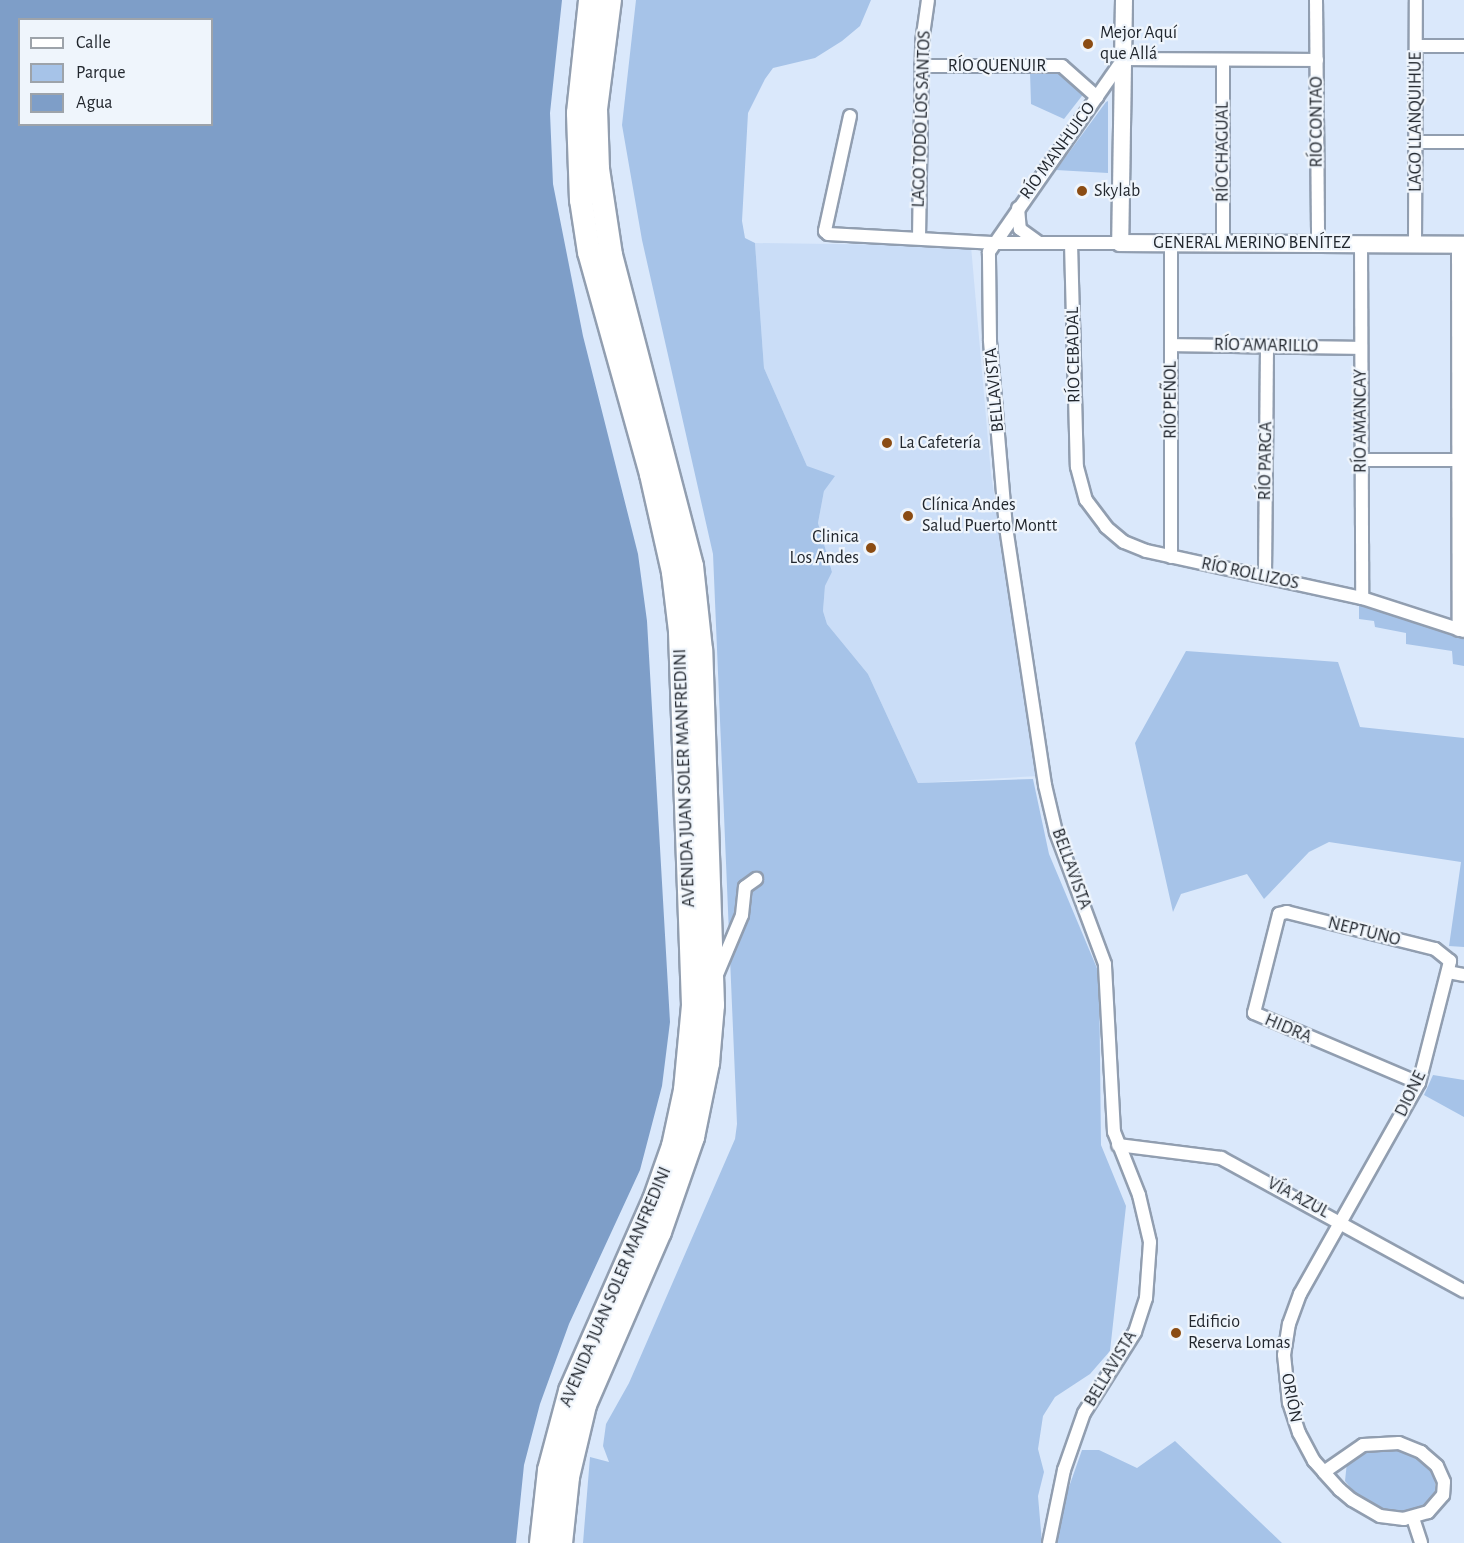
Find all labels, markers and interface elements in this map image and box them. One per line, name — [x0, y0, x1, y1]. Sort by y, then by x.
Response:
legend — [18, 18, 213, 126]
place label: Mejor Aquí que Allá — [1100, 23, 1177, 66]
street label: LAGO TODO LOS SANTOS — [908, 30, 936, 208]
text: Calle — [76, 34, 111, 52]
marker: Mejor Aquí que Allá — [1081, 37, 1095, 51]
street label: LAGO LLANQUIHUE — [1405, 52, 1427, 192]
street label: RÍO QUENUIR — [948, 55, 1046, 77]
text: Parque — [76, 64, 125, 82]
street label: RÍO CONTAO — [1306, 76, 1328, 168]
text: Agua — [76, 94, 113, 112]
street label: RÍO MANHUICO — [1016, 98, 1100, 204]
street label: RÍO CHAGUAL — [1212, 102, 1234, 202]
place label: Skylab — [1094, 180, 1140, 202]
marker: Skylab — [1075, 184, 1089, 198]
street label: GENERAL MERINO BENÍTEZ — [1153, 232, 1351, 254]
street label: RÍO CEBADAL — [1062, 307, 1086, 403]
street label: RÍO AMARILLO — [1214, 334, 1318, 358]
street label: BELLAVISTA — [981, 347, 1009, 433]
street label: RÍO PEÑOL — [1160, 361, 1182, 439]
street label: RÍO AMANCAY — [1350, 369, 1372, 473]
street label: RÍO PARGA — [1255, 421, 1277, 501]
place label: La Cafetería — [899, 432, 981, 454]
marker: La Cafetería — [880, 436, 894, 450]
place label: Clínica Andes Salud Puerto Montt — [922, 495, 1057, 538]
marker: Clínica Andes Salud Puerto Montt — [899, 507, 917, 525]
place label: Clinica Los Andes — [790, 527, 859, 570]
marker: Clinica Los Andes — [864, 541, 878, 555]
street label: RÍO ROLLIZOS — [1199, 553, 1301, 595]
street label: AVENIDA JUAN SOLER MANFREDINI — [670, 648, 700, 908]
street label: BELLAVISTA — [1046, 825, 1096, 913]
street label: NEPTUNO — [1326, 913, 1402, 951]
street label: HIDRA — [1261, 1009, 1315, 1049]
street label: DIONE — [1391, 1067, 1431, 1121]
street label: AVENIDA JUAN SOLER MANFREDINI — [555, 1164, 677, 1410]
street label: VÍA AZUL — [1263, 1173, 1333, 1223]
place label: Edificio Reserva Lomas — [1188, 1312, 1291, 1354]
marker: Edificio Reserva Lomas — [1169, 1326, 1183, 1340]
street label: BELLAVISTA — [1080, 1327, 1142, 1411]
street label: ORIÓN — [1276, 1372, 1306, 1424]

